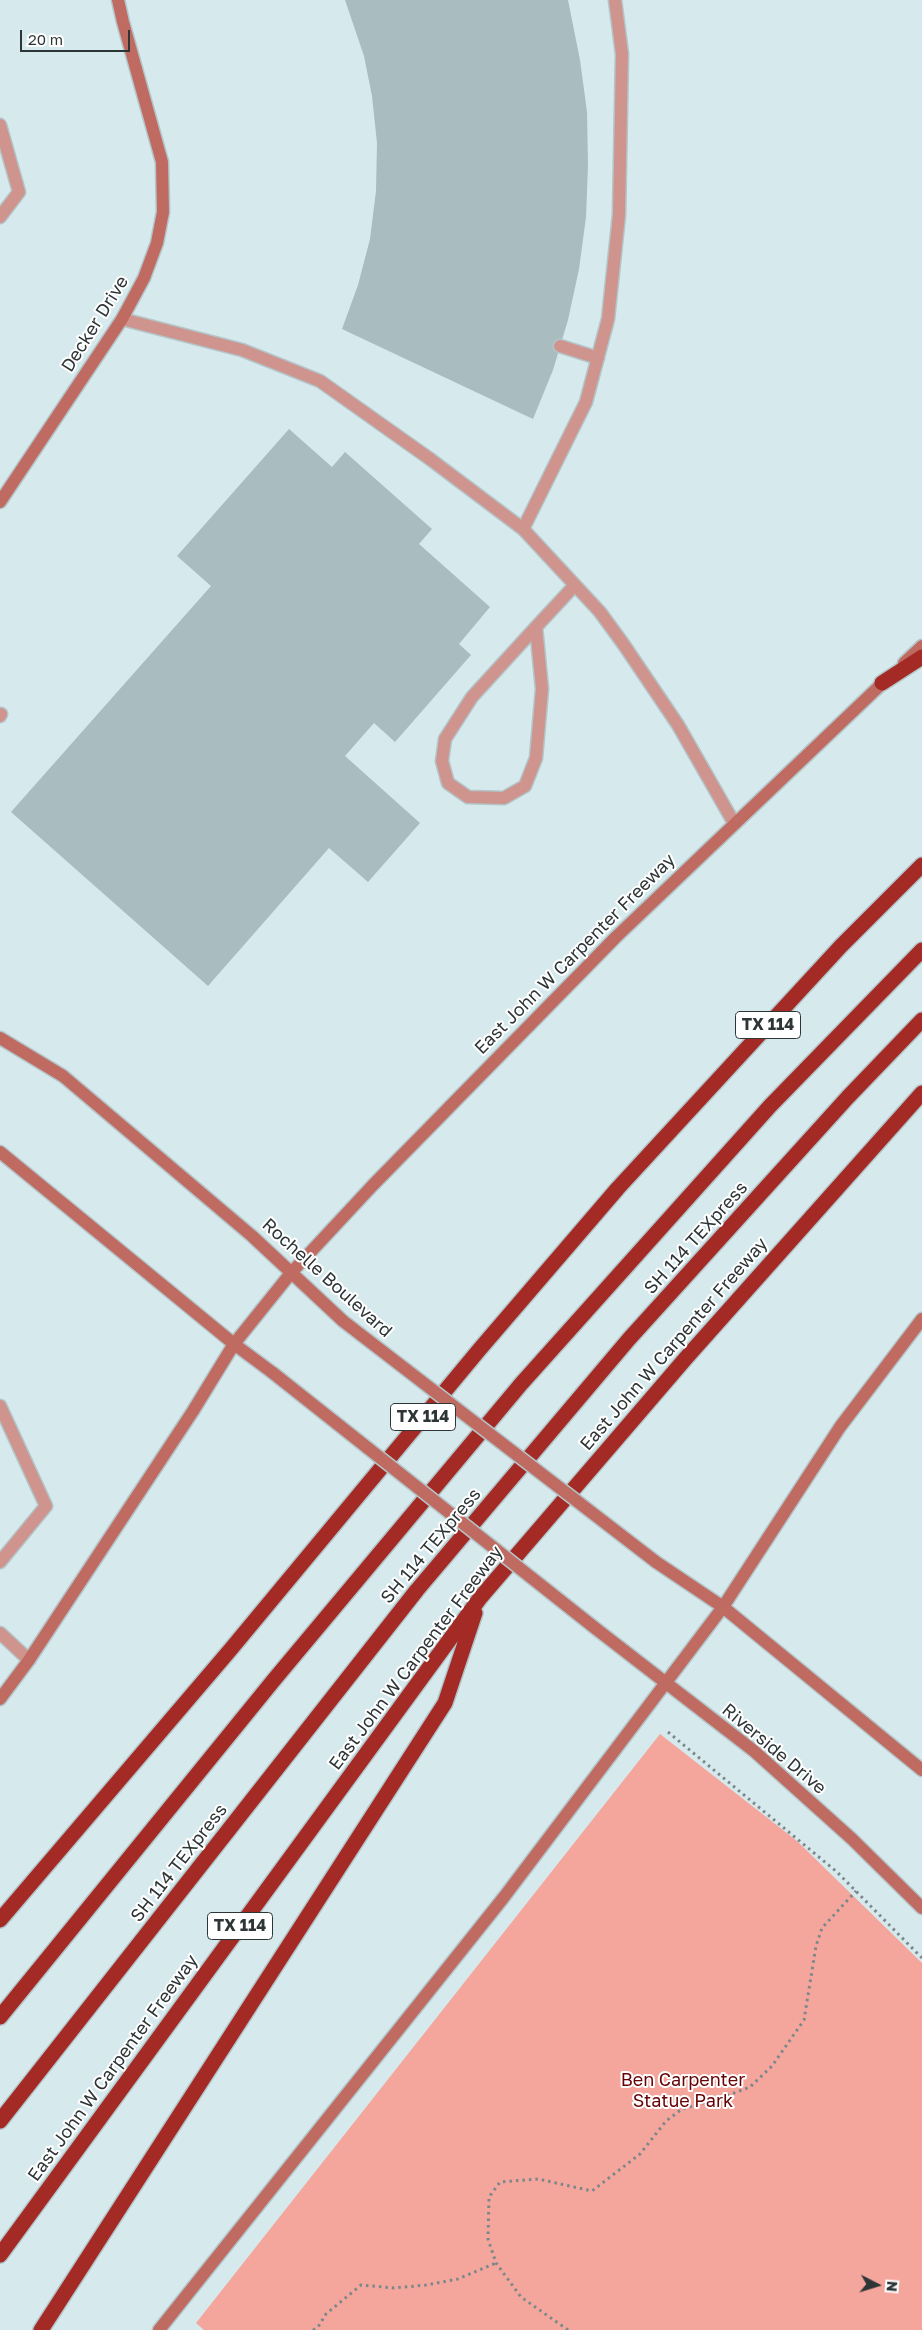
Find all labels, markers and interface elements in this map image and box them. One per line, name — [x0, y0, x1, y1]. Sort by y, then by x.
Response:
scale bar — [22, 20, 132, 52]
text: 20 m — [28, 30, 63, 48]
street label: Decker Drive — [57, 272, 133, 376]
street label: East John W Carpenter Freeway — [470, 849, 680, 1059]
road number: TX 114 — [736, 1012, 800, 1038]
street label: SH 114 TEXpress — [640, 1177, 752, 1299]
street label: Rochelle Boulevard — [258, 1214, 396, 1342]
street label: East John W Carpenter Freeway — [576, 1233, 772, 1455]
road number: TX 114 — [390, 1404, 456, 1430]
street label: SH 114 TEXpress — [376, 1484, 486, 1608]
street label: East John W Carpenter Freeway — [325, 1542, 507, 1774]
street label: Riverside Drive — [718, 1699, 830, 1799]
street label: SH 114 TEXpress — [126, 1800, 232, 1926]
road number: TX 114 — [208, 1912, 272, 1940]
street label: East John W Carpenter Freeway — [24, 1951, 202, 2185]
park label: Ben Carpenter Statue Park — [621, 2069, 745, 2112]
north arrow — [852, 2260, 902, 2310]
text: N — [884, 2280, 901, 2292]

